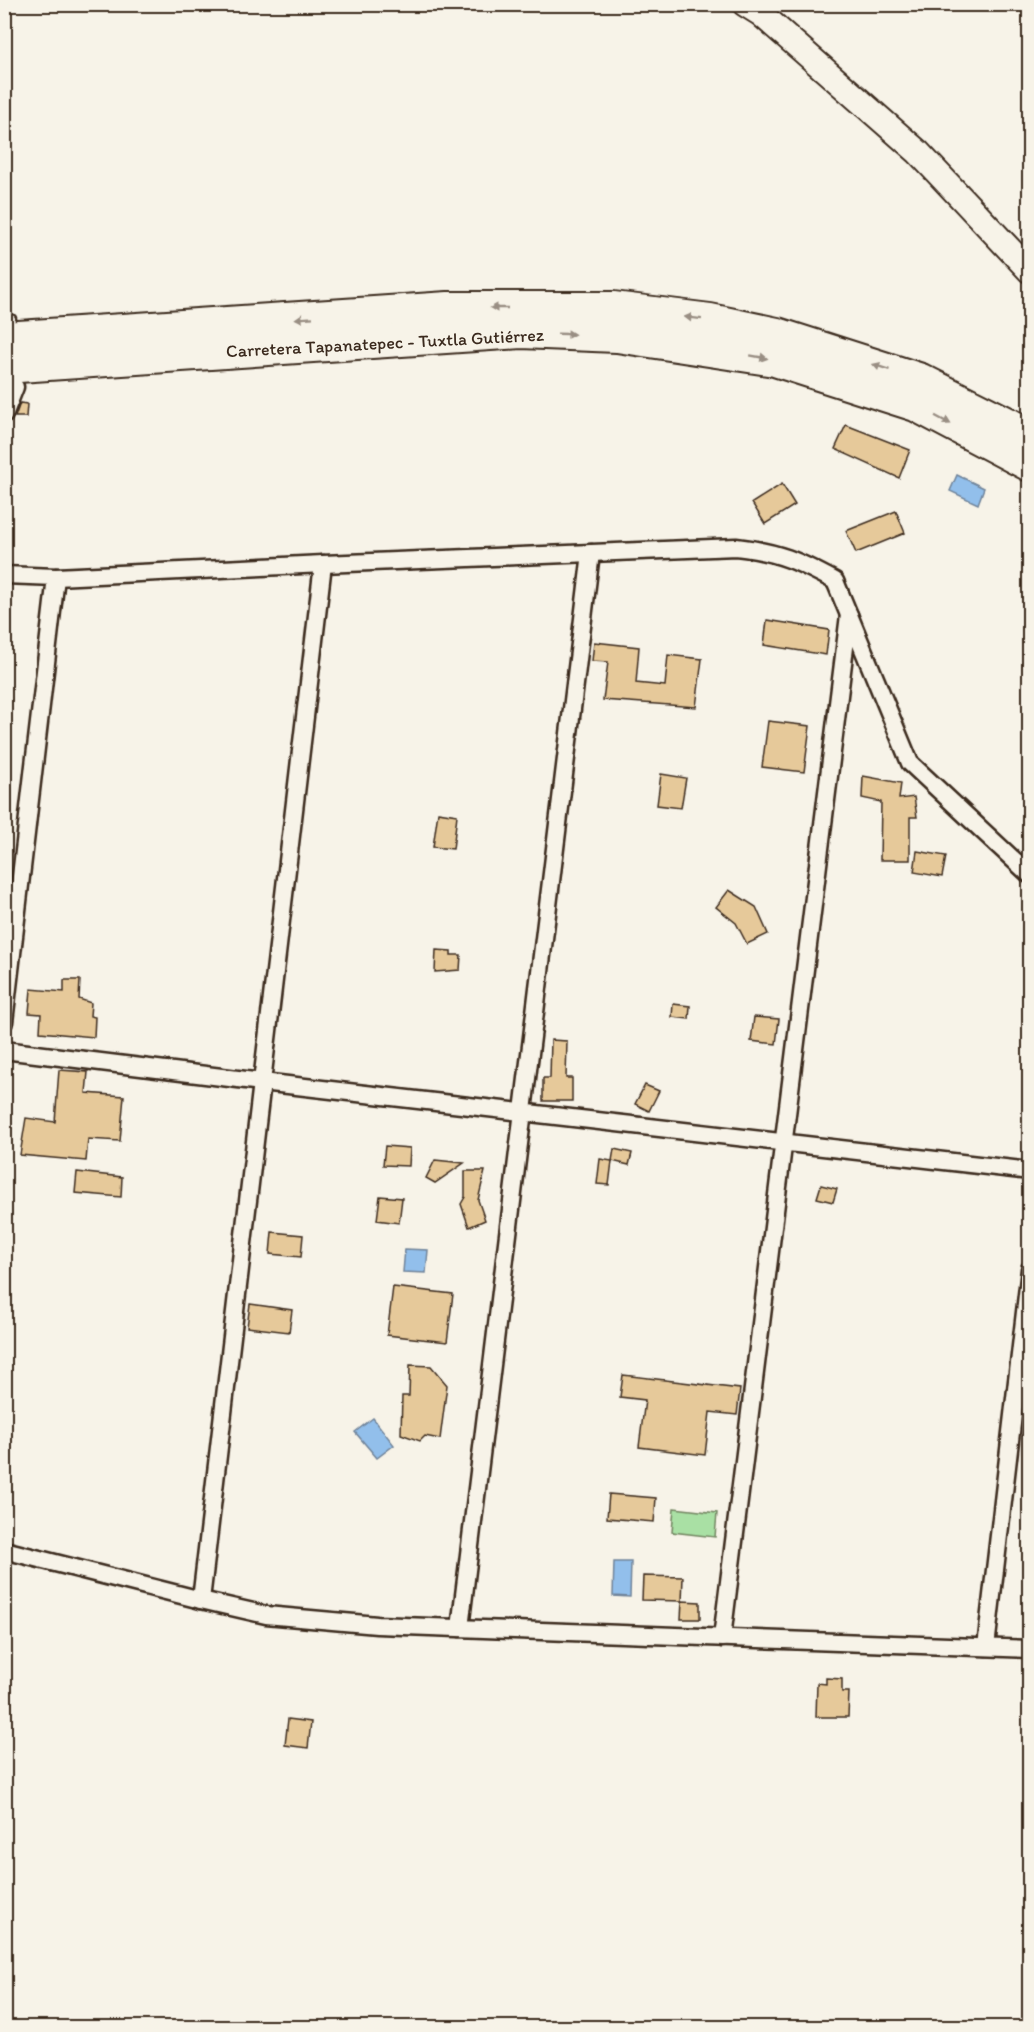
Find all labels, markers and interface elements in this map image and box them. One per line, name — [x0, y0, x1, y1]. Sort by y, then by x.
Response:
one-way arrow — [489, 303, 508, 313]
one-way arrow — [294, 313, 313, 322]
one-way arrow — [683, 313, 702, 322]
street label: Carretera Tapanatepec - Tuxtla Gutiérrez — [225, 324, 545, 362]
one-way arrow — [556, 329, 575, 339]
one-way arrow — [750, 353, 769, 362]
one-way arrow — [872, 362, 890, 372]
one-way arrow — [935, 415, 952, 425]

